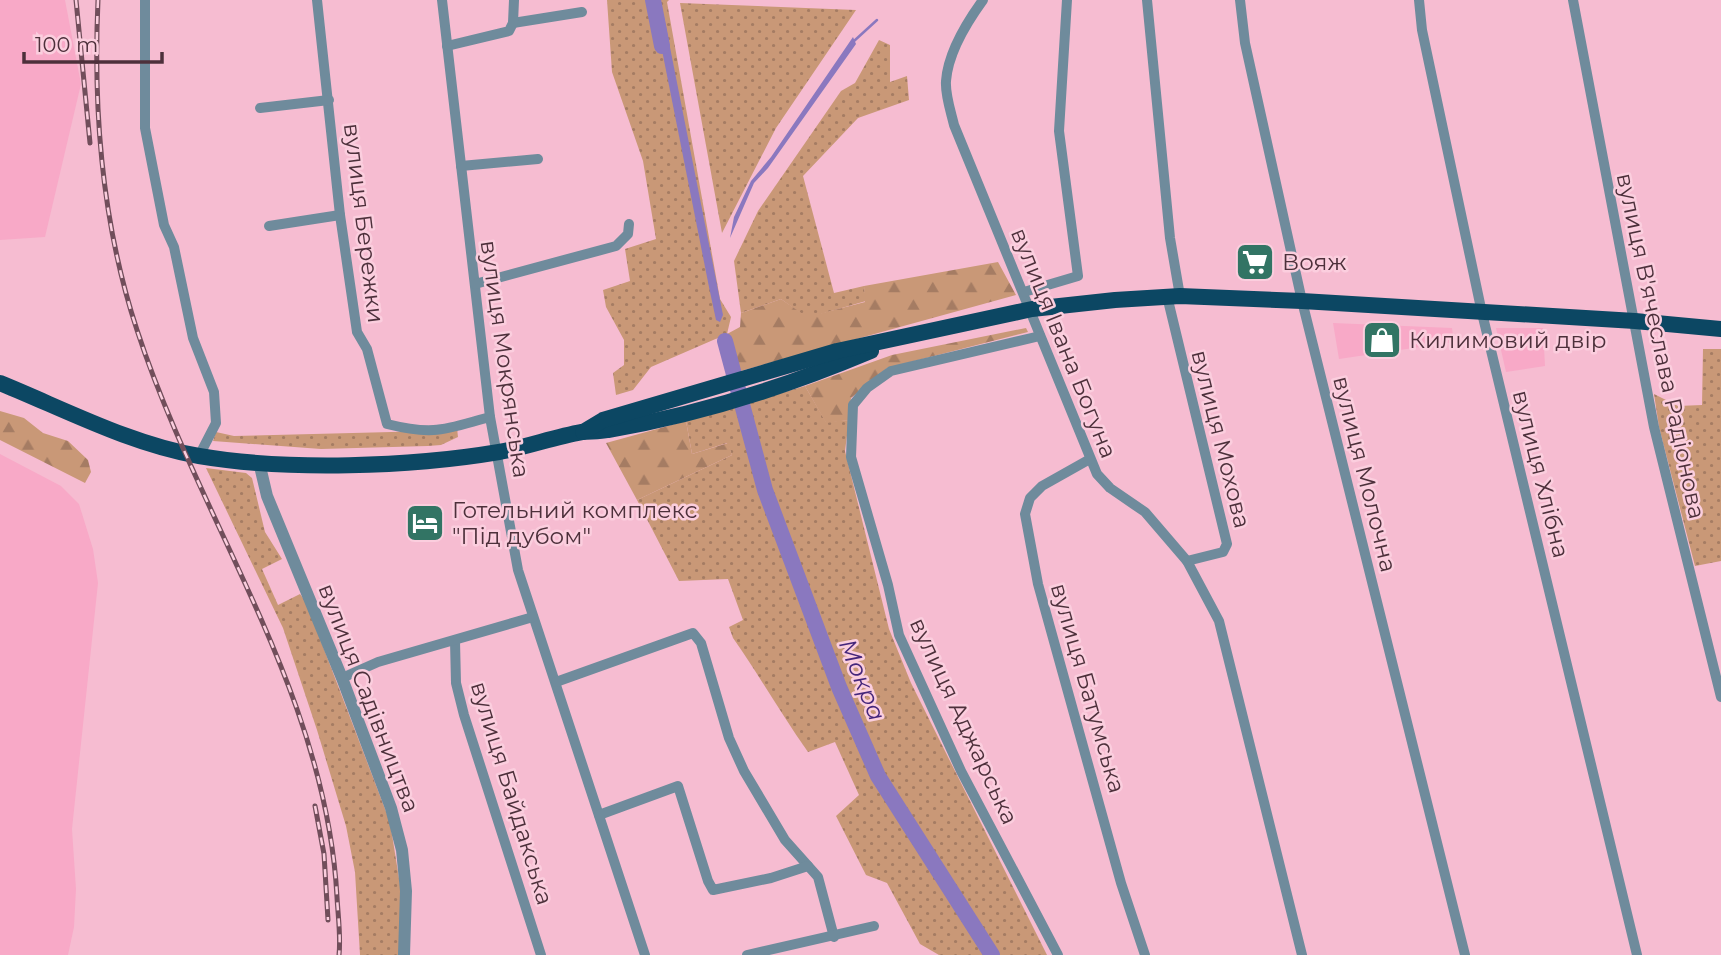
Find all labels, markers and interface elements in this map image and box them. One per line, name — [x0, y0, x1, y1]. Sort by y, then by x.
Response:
scale bar — [24, 21, 163, 65]
text: 100 m — [35, 32, 98, 57]
street label: вулиця Бережки — [338, 121, 390, 325]
street label: вулиця В'ячеслава Радіонова — [1611, 171, 1711, 521]
street label: вулиця Івана Богуна — [1005, 224, 1123, 462]
street label: вулиця Мокрянська — [474, 238, 536, 480]
supermarket icon: Вояж — [1234, 241, 1276, 283]
place label: Вояж — [1282, 248, 1346, 276]
shop icon: Килимовий двір — [1361, 319, 1403, 361]
place label: Килимовий двір — [1409, 326, 1607, 354]
street label: вулиця Мохова — [1185, 347, 1257, 531]
street label: вулиця Молочна — [1327, 373, 1403, 575]
street label: вулиця Хлібна — [1507, 387, 1575, 561]
place label: Готельний комплекс "Під дубом" — [452, 496, 698, 550]
hotel icon: Готельний комплекс "Під дубом" — [404, 502, 446, 544]
street label: вулиця Садівництва — [312, 580, 426, 816]
street label: вулиця Батумська — [1045, 580, 1131, 796]
street label: вулиця Аджарська — [904, 613, 1024, 829]
water label: Мокра — [833, 635, 892, 725]
street label: вулиця Байдакська — [465, 678, 559, 908]

